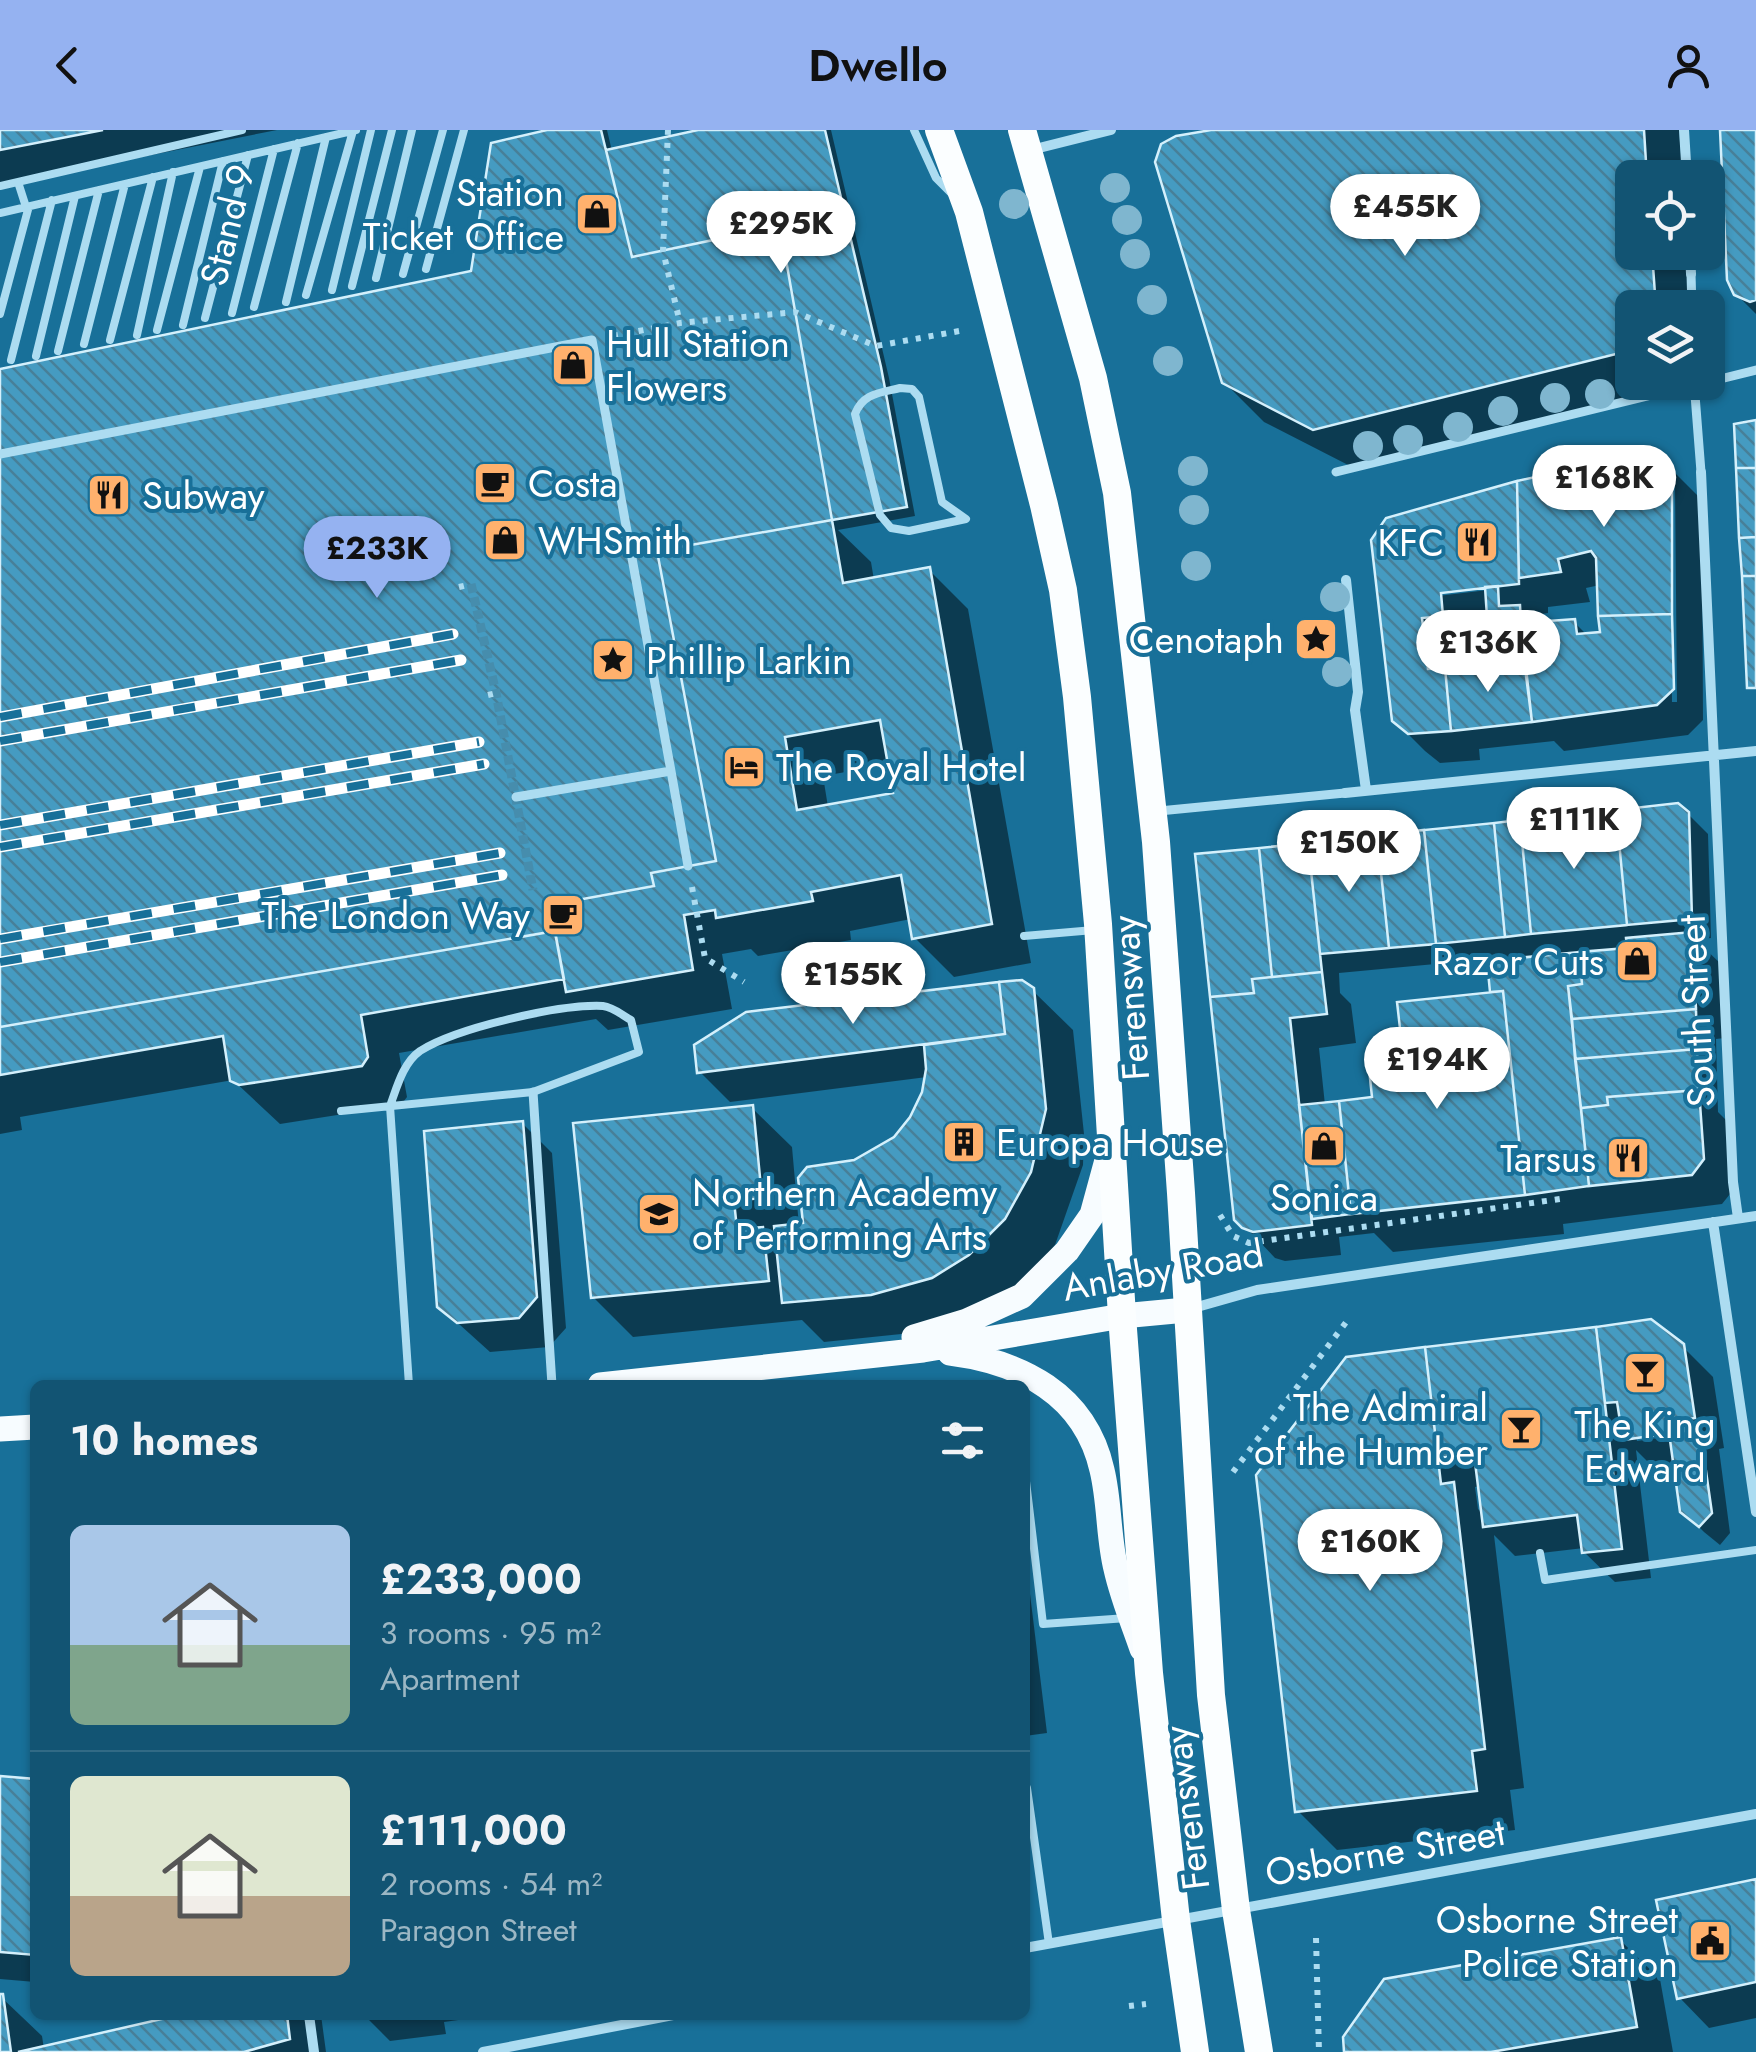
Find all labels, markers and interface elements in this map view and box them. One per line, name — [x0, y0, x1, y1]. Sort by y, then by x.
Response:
text: Dwello — [808, 33, 948, 98]
icon: back — [40, 38, 95, 93]
icon: person — [1661, 38, 1716, 93]
street label: Stand 9 — [185, 159, 269, 291]
map controls — [1615, 160, 1725, 400]
button: locate — [1615, 160, 1725, 270]
place label: Station Ticket Office — [363, 165, 564, 264]
pin: £455K — [1335, 174, 1475, 259]
text: £455K — [1352, 183, 1458, 229]
shop icon: Station Ticket Office — [574, 191, 620, 237]
pin: £295K — [711, 191, 851, 276]
text: £295K — [729, 200, 833, 246]
button: layers — [1615, 290, 1725, 400]
place label: Hull Station Flowers — [606, 316, 790, 415]
shop icon: Hull Station Flowers — [550, 342, 596, 388]
pin: £168K — [1534, 445, 1674, 530]
text: £168K — [1554, 454, 1654, 500]
place label: Costa — [528, 456, 618, 511]
cafe icon: Costa — [472, 460, 518, 506]
place label: Subway — [142, 468, 265, 523]
restaurant icon: Subway — [86, 472, 132, 518]
place label: WHSmith — [538, 513, 692, 568]
place label: KFC — [1377, 515, 1444, 570]
pin: £233K — [307, 516, 447, 601]
shop icon: WHSmith — [482, 517, 528, 563]
restaurant icon: KFC — [1454, 519, 1500, 565]
text: £233K — [326, 525, 428, 571]
pin: £136K — [1418, 610, 1558, 695]
place label: Cenotaph — [1129, 612, 1284, 667]
place icon: Cenotaph — [1293, 616, 1339, 662]
text: £136K — [1438, 619, 1538, 665]
place label: Phillip Larkin — [646, 633, 852, 688]
place icon: Phillip Larkin — [590, 637, 636, 683]
place label: The Royal Hotel — [776, 740, 1027, 795]
hotel icon: The Royal Hotel — [721, 744, 767, 790]
pin: £111K — [1504, 787, 1644, 872]
text: £111K — [1529, 796, 1619, 842]
pin: £150K — [1279, 810, 1419, 895]
text: £150K — [1299, 819, 1399, 865]
place label: The London Way — [261, 888, 530, 943]
cafe icon: The London Way — [540, 892, 586, 938]
street label: Ferensway — [1097, 913, 1163, 1082]
street label: South Street — [1663, 913, 1729, 1109]
place label: Razor Cuts — [1432, 934, 1604, 989]
shop icon: Razor Cuts — [1614, 938, 1660, 984]
pin: £155K — [783, 942, 923, 1027]
text: £155K — [803, 951, 903, 997]
pin: £194K — [1367, 1027, 1507, 1112]
text: £194K — [1386, 1036, 1488, 1082]
place label: Europa House — [996, 1115, 1224, 1170]
building icon: Europa House — [941, 1119, 987, 1165]
shop icon: Sonica — [1301, 1123, 1347, 1169]
place label: Tarsus — [1500, 1131, 1596, 1186]
restaurant icon: Tarsus — [1605, 1135, 1651, 1181]
place label: Northern Academy of Performing Arts — [692, 1165, 997, 1264]
place label: Sonica — [1270, 1170, 1378, 1225]
school or university icon: Northern Academy of Performing Arts — [636, 1191, 682, 1237]
street label: Anlaby Road — [1058, 1225, 1268, 1315]
bar icon: The King Edward — [1622, 1350, 1668, 1396]
place label: The Admiral of the Humber — [1254, 1380, 1488, 1479]
place label: The King Edward — [1574, 1397, 1716, 1496]
bar icon: The Admiral of the Humber — [1498, 1406, 1544, 1452]
text: 10 homes — [70, 1410, 258, 1471]
icon: filters — [935, 1413, 990, 1468]
pin: £160K — [1300, 1509, 1440, 1594]
text: £160K — [1320, 1518, 1420, 1564]
text: £233,000 — [380, 1549, 582, 1610]
icon: home — [150, 1565, 270, 1685]
text: 3 rooms · 95 m² — [380, 1610, 601, 1656]
text: Apartment — [380, 1656, 519, 1702]
street label: Ferensway — [1149, 1722, 1223, 1893]
text: £111,000 — [380, 1800, 567, 1861]
street label: Osborne Street — [1261, 1804, 1509, 1900]
icon: home — [150, 1816, 270, 1936]
text: 2 rooms · 54 m² — [380, 1861, 602, 1907]
place label: Osborne Street Police Station — [1436, 1892, 1678, 1991]
text: Paragon Street — [380, 1907, 577, 1953]
public building icon: Osborne Street Police Station — [1687, 1918, 1733, 1964]

